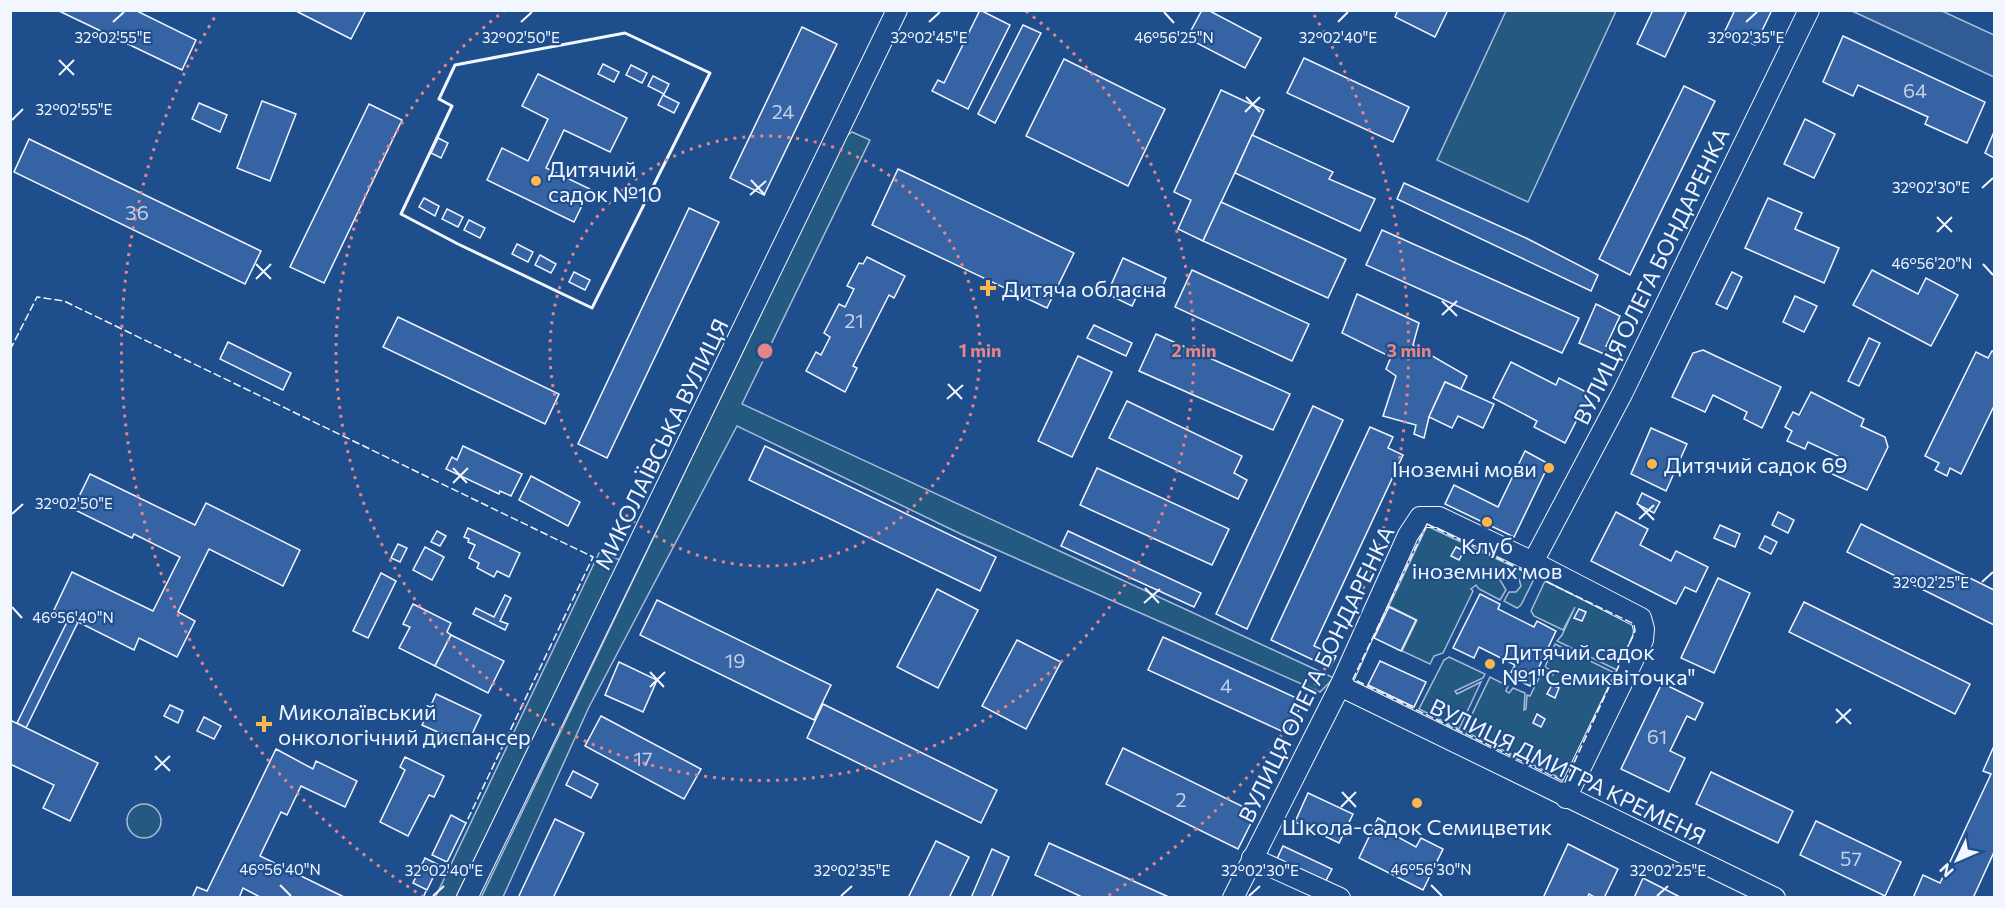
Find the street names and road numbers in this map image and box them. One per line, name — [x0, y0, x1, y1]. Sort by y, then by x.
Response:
street label: ВУЛИЦЯ ОЛЕГА БОНДАРЕНКА — [1567, 123, 1735, 429]
street label: МИКОЛАЇВСЬКА ВУЛИЦЯ — [588, 314, 734, 574]
street label: ВУЛИЦЯ ОЛЕГА БОНДАРЕНКА — [1232, 521, 1400, 827]
street label: ВУЛИЦЯ ДМИТРА КРЕМЕНЯ — [1426, 692, 1710, 850]

